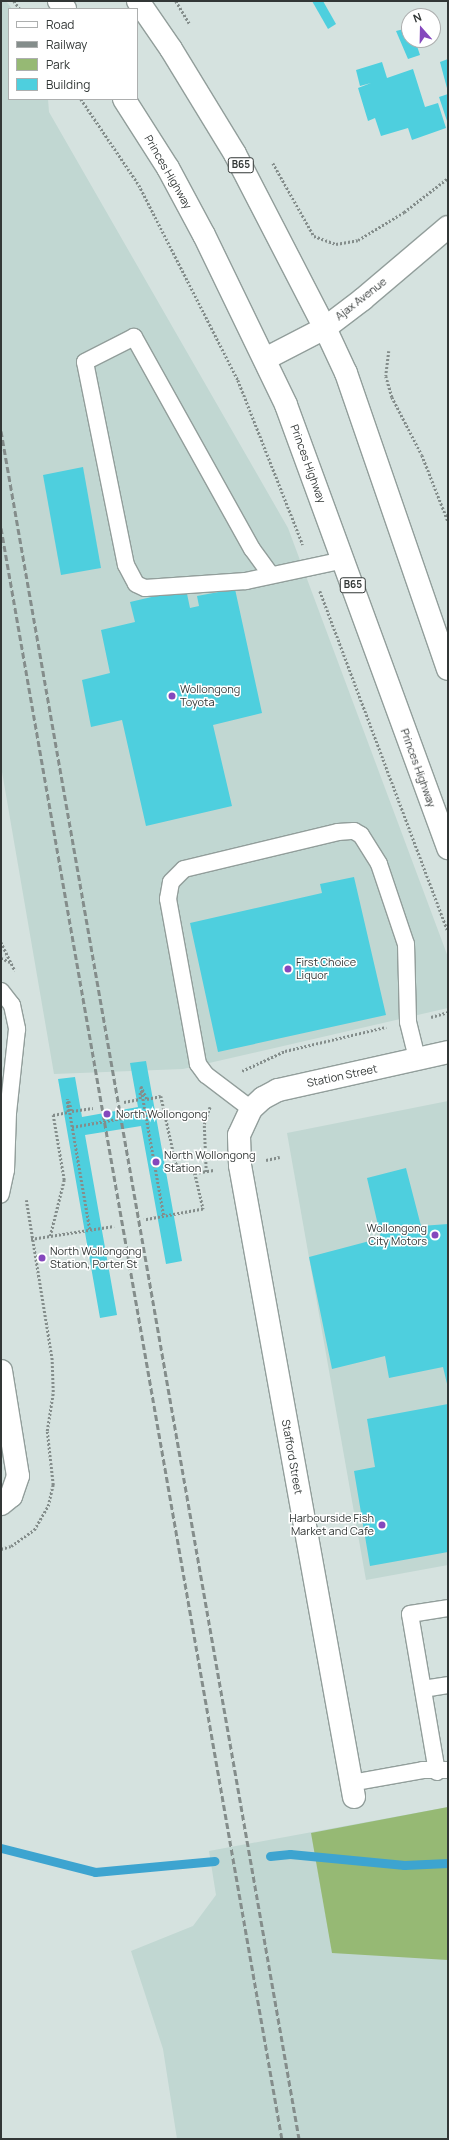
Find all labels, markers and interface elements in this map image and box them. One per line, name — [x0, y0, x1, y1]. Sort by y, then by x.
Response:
legend — [8, 8, 138, 100]
north arrow — [401, 8, 441, 48]
text: N — [411, 9, 423, 26]
text: Road — [46, 16, 74, 33]
text: Railway — [46, 36, 87, 53]
text: Park — [46, 56, 70, 73]
text: Building — [46, 76, 90, 93]
street label: Princes Highway — [142, 133, 194, 211]
road number: B65 — [227, 157, 255, 173]
street label: Ajax Avenue — [333, 275, 389, 323]
street label: Princes Highway — [288, 423, 328, 505]
road number: B65 — [339, 577, 367, 593]
place label: Wollongong Toyota — [180, 683, 240, 709]
marker: Wollongong Toyota — [167, 691, 177, 701]
street label: Princes Highway — [398, 727, 438, 809]
place label: First Choice Liquor — [296, 956, 356, 982]
marker: First Choice Liquor — [283, 964, 293, 974]
street label: Station Street — [306, 1062, 378, 1090]
place label: North Wollongong — [116, 1107, 208, 1121]
marker: North Wollongong — [101, 1108, 113, 1120]
place label: North Wollongong Station — [164, 1149, 256, 1175]
marker: North Wollongong Station — [151, 1157, 161, 1167]
place label: Wollongong City Motors — [367, 1222, 427, 1248]
marker: Wollongong City Motors — [430, 1230, 440, 1240]
place label: North Wollongong Station, Porter St — [50, 1245, 142, 1271]
marker: North Wollongong Station, Porter St — [37, 1253, 47, 1263]
street label: Stafford Street — [279, 1419, 305, 1495]
place label: Harbourside Fish Market and Cafe — [289, 1512, 374, 1538]
marker: Harbourside Fish Market and Cafe — [377, 1520, 387, 1530]

